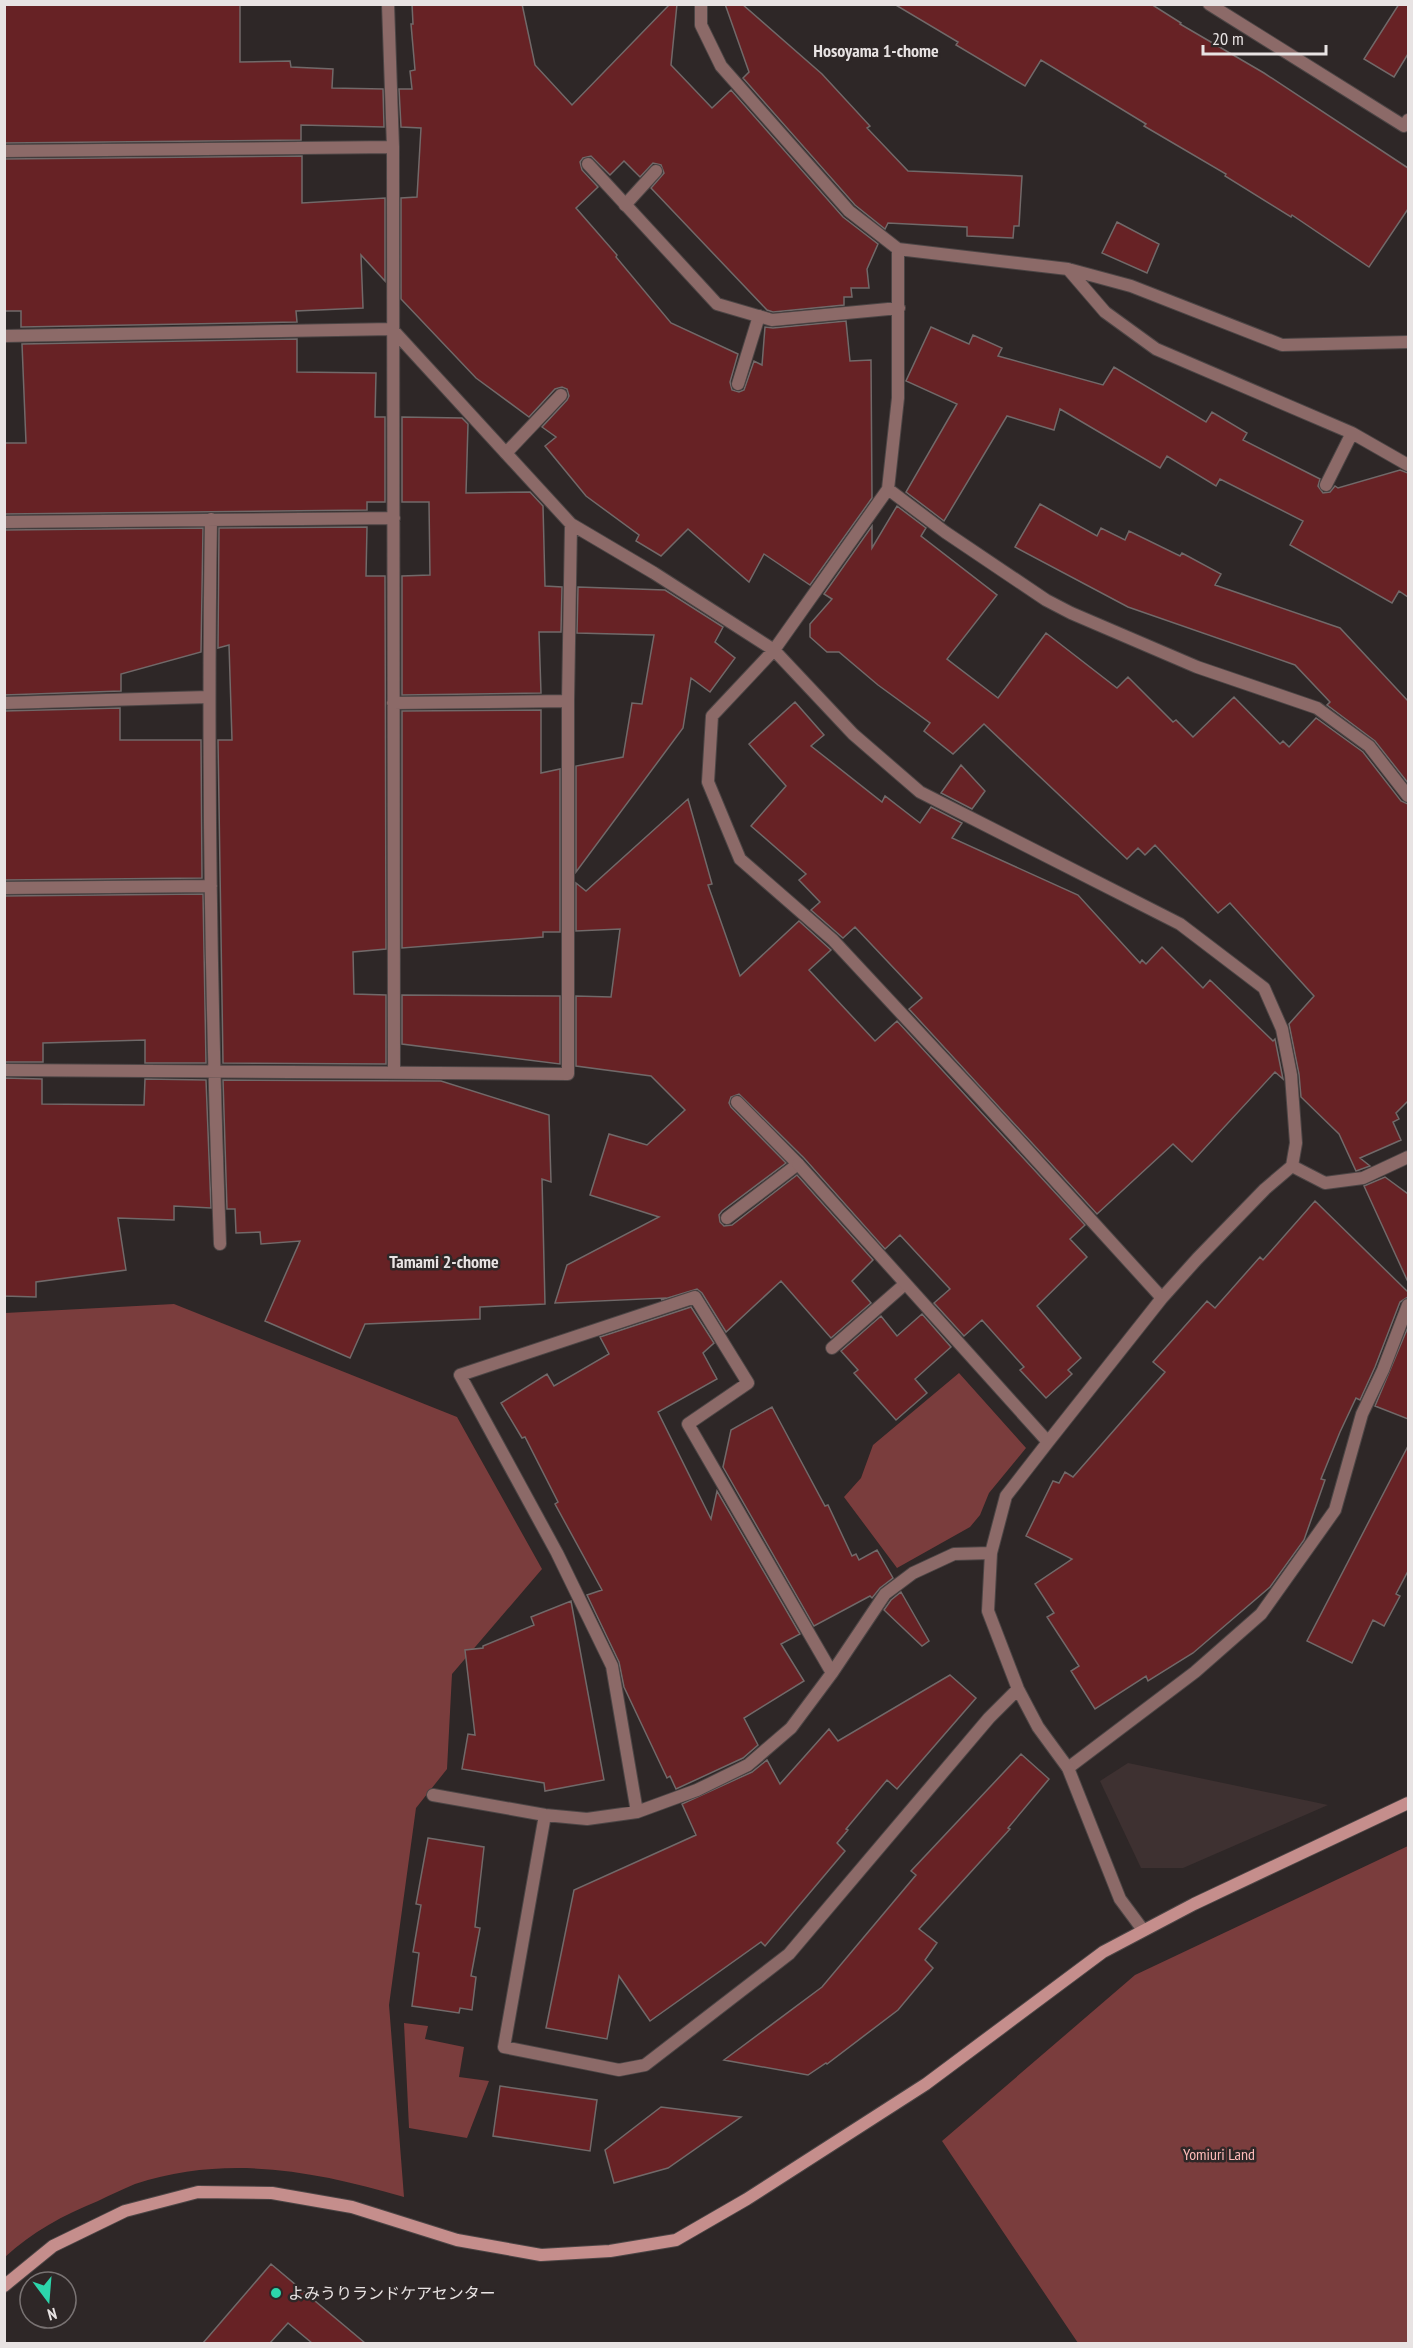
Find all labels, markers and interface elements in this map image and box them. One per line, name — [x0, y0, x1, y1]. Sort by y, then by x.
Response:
scale bar — [1203, 18, 1326, 56]
text: 20 m — [1212, 27, 1244, 50]
district label: Hosoyama 1-chome — [813, 39, 939, 62]
district label: Tamami 2-chome — [389, 1250, 499, 1273]
park label: Yomiuri Land — [1183, 2144, 1255, 2164]
north arrow — [18, 2270, 78, 2330]
place label: よみうりランドケアセンター — [288, 2283, 496, 2303]
marker: よみうりランドケアセンター — [269, 2286, 283, 2300]
text: N — [45, 2304, 59, 2325]

